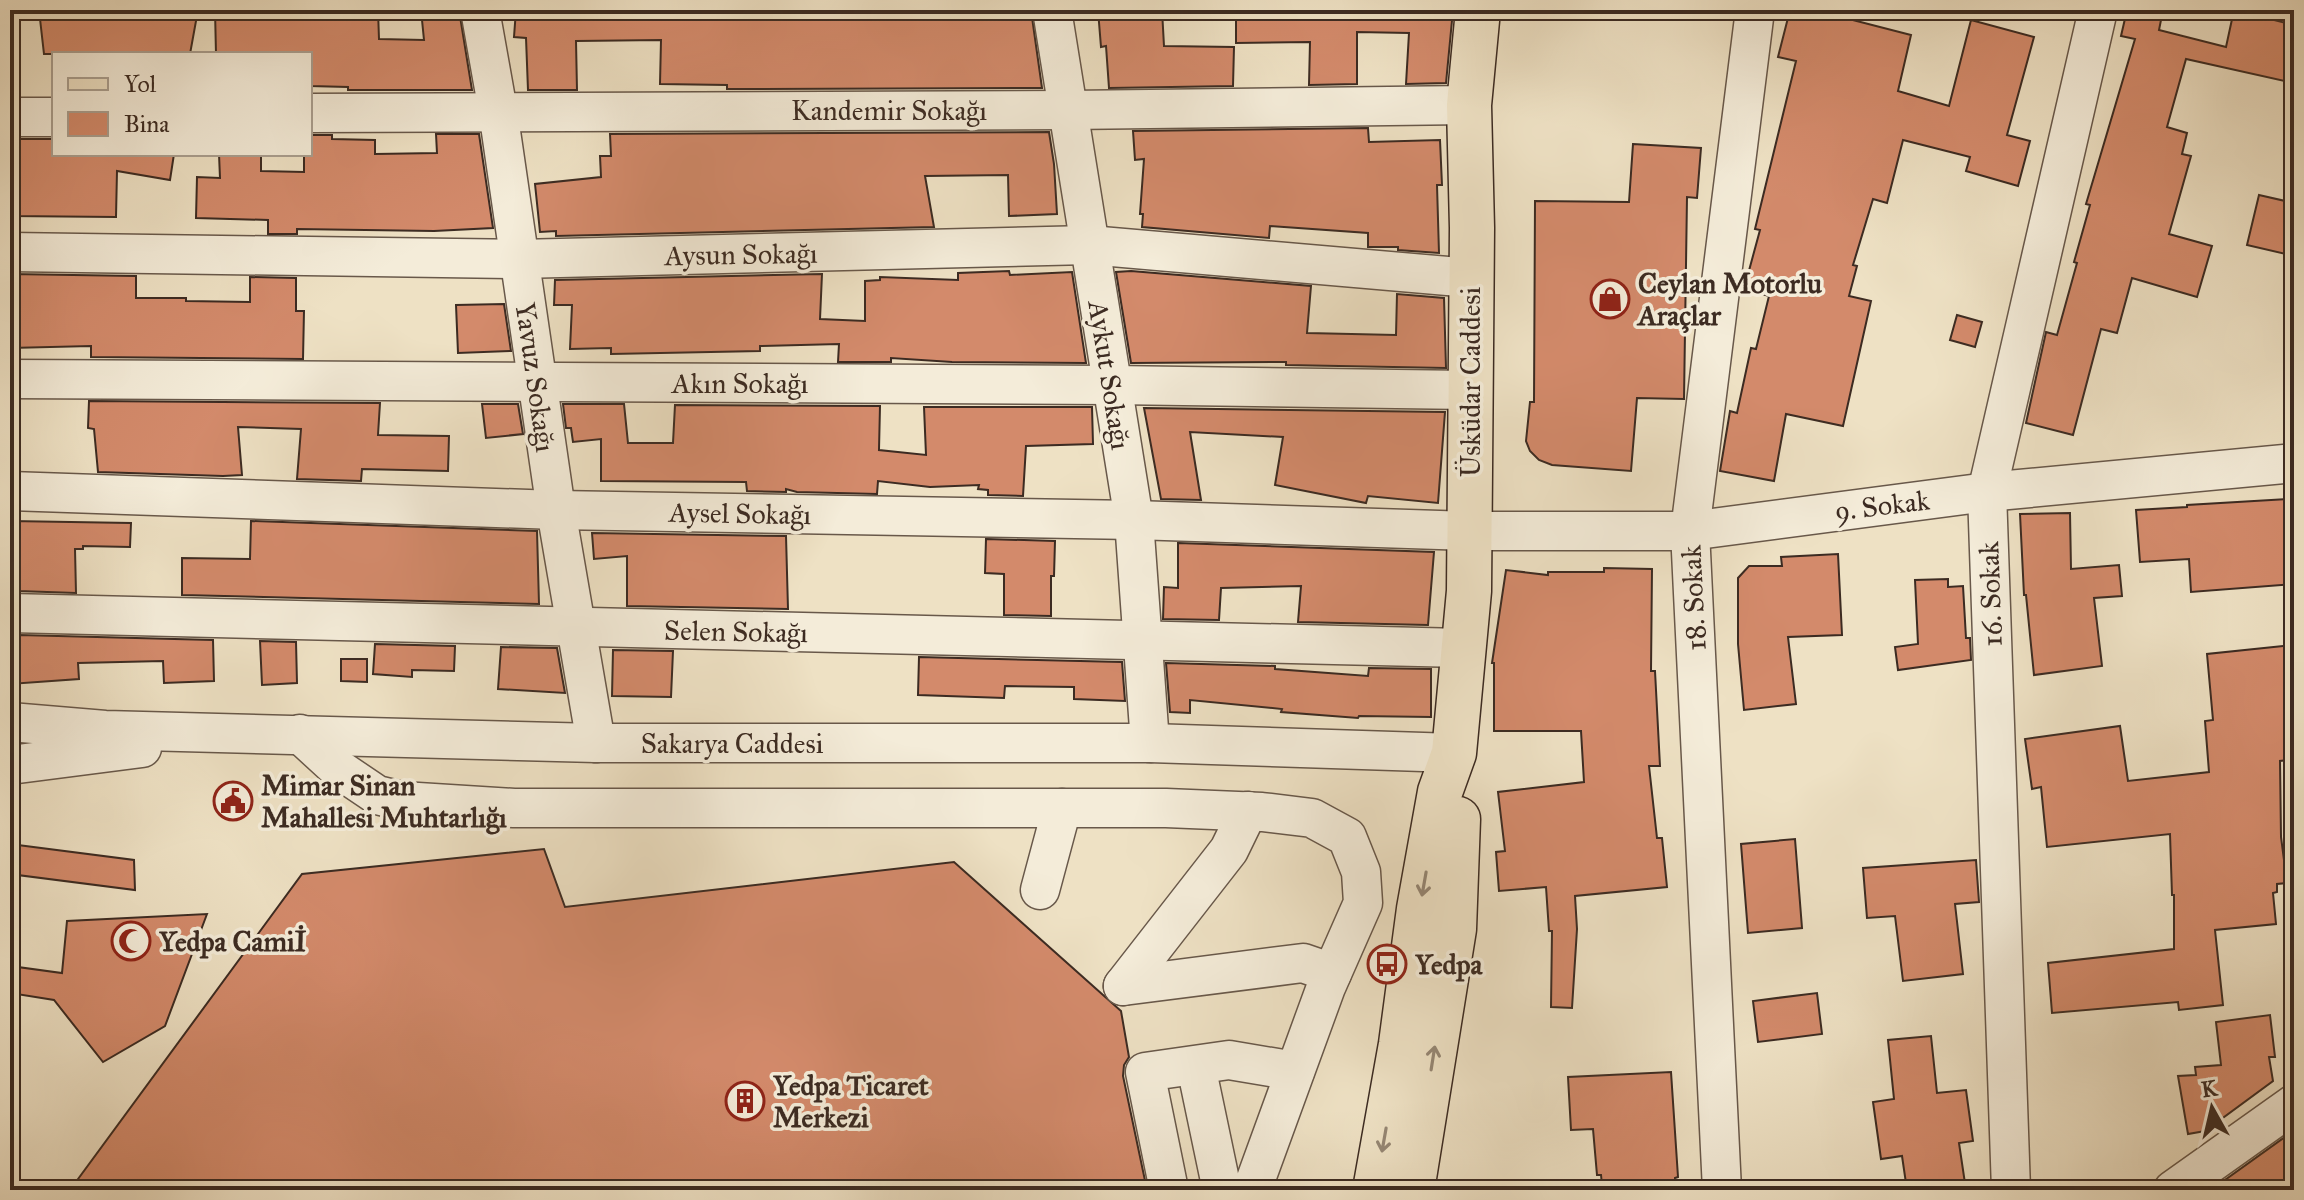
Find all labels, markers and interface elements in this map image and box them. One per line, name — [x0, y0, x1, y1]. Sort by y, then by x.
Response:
legend — [52, 52, 312, 156]
text: Yol — [124, 69, 157, 99]
street label: Kandemir Sokağı — [791, 93, 987, 128]
text: Bina — [124, 109, 170, 139]
street label: Aysun Sokağı — [663, 236, 818, 273]
place label: Ceylan Motorlu Araçlar — [1636, 266, 1822, 333]
shop icon: Ceylan Motorlu Araçlar — [1589, 278, 1631, 320]
street label: Üsküdar Caddesi — [1453, 286, 1488, 477]
street label: Aykut Sokağı — [1080, 297, 1139, 452]
street label: Yavuz Sokağı — [508, 300, 563, 455]
street label: Akın Sokağı — [671, 366, 809, 401]
street label: 9. Sokak — [1833, 482, 1931, 529]
street label: Aysel Sokağı — [668, 495, 812, 532]
street label: 16. Sokak — [1971, 541, 2010, 647]
street label: 18. Sokak — [1673, 544, 1714, 652]
street label: Selen Sokağı — [664, 613, 809, 650]
street label: Sakarya Caddesi — [641, 726, 824, 761]
place label: Mimar Sinan Mahallesi Muhtarlığı — [261, 768, 507, 835]
public building icon: Mimar Sinan Mahallesi Muhtarlığı — [212, 780, 254, 822]
one-way arrow — [1415, 870, 1430, 896]
mosque icon: Yedpa Camiİ — [110, 920, 152, 962]
place label: Yedpa Camiİ — [158, 924, 307, 959]
bus stop icon: Yedpa — [1366, 943, 1408, 985]
place label: Yedpa — [1414, 947, 1484, 982]
one-way arrow — [1427, 1046, 1442, 1071]
place label: Yedpa Ticaret Merkezi — [772, 1068, 929, 1135]
north arrow — [2172, 1068, 2252, 1148]
text: K — [2200, 1074, 2220, 1103]
building icon: Yedpa Ticaret Merkezi — [724, 1080, 766, 1122]
one-way arrow — [1375, 1127, 1390, 1153]

